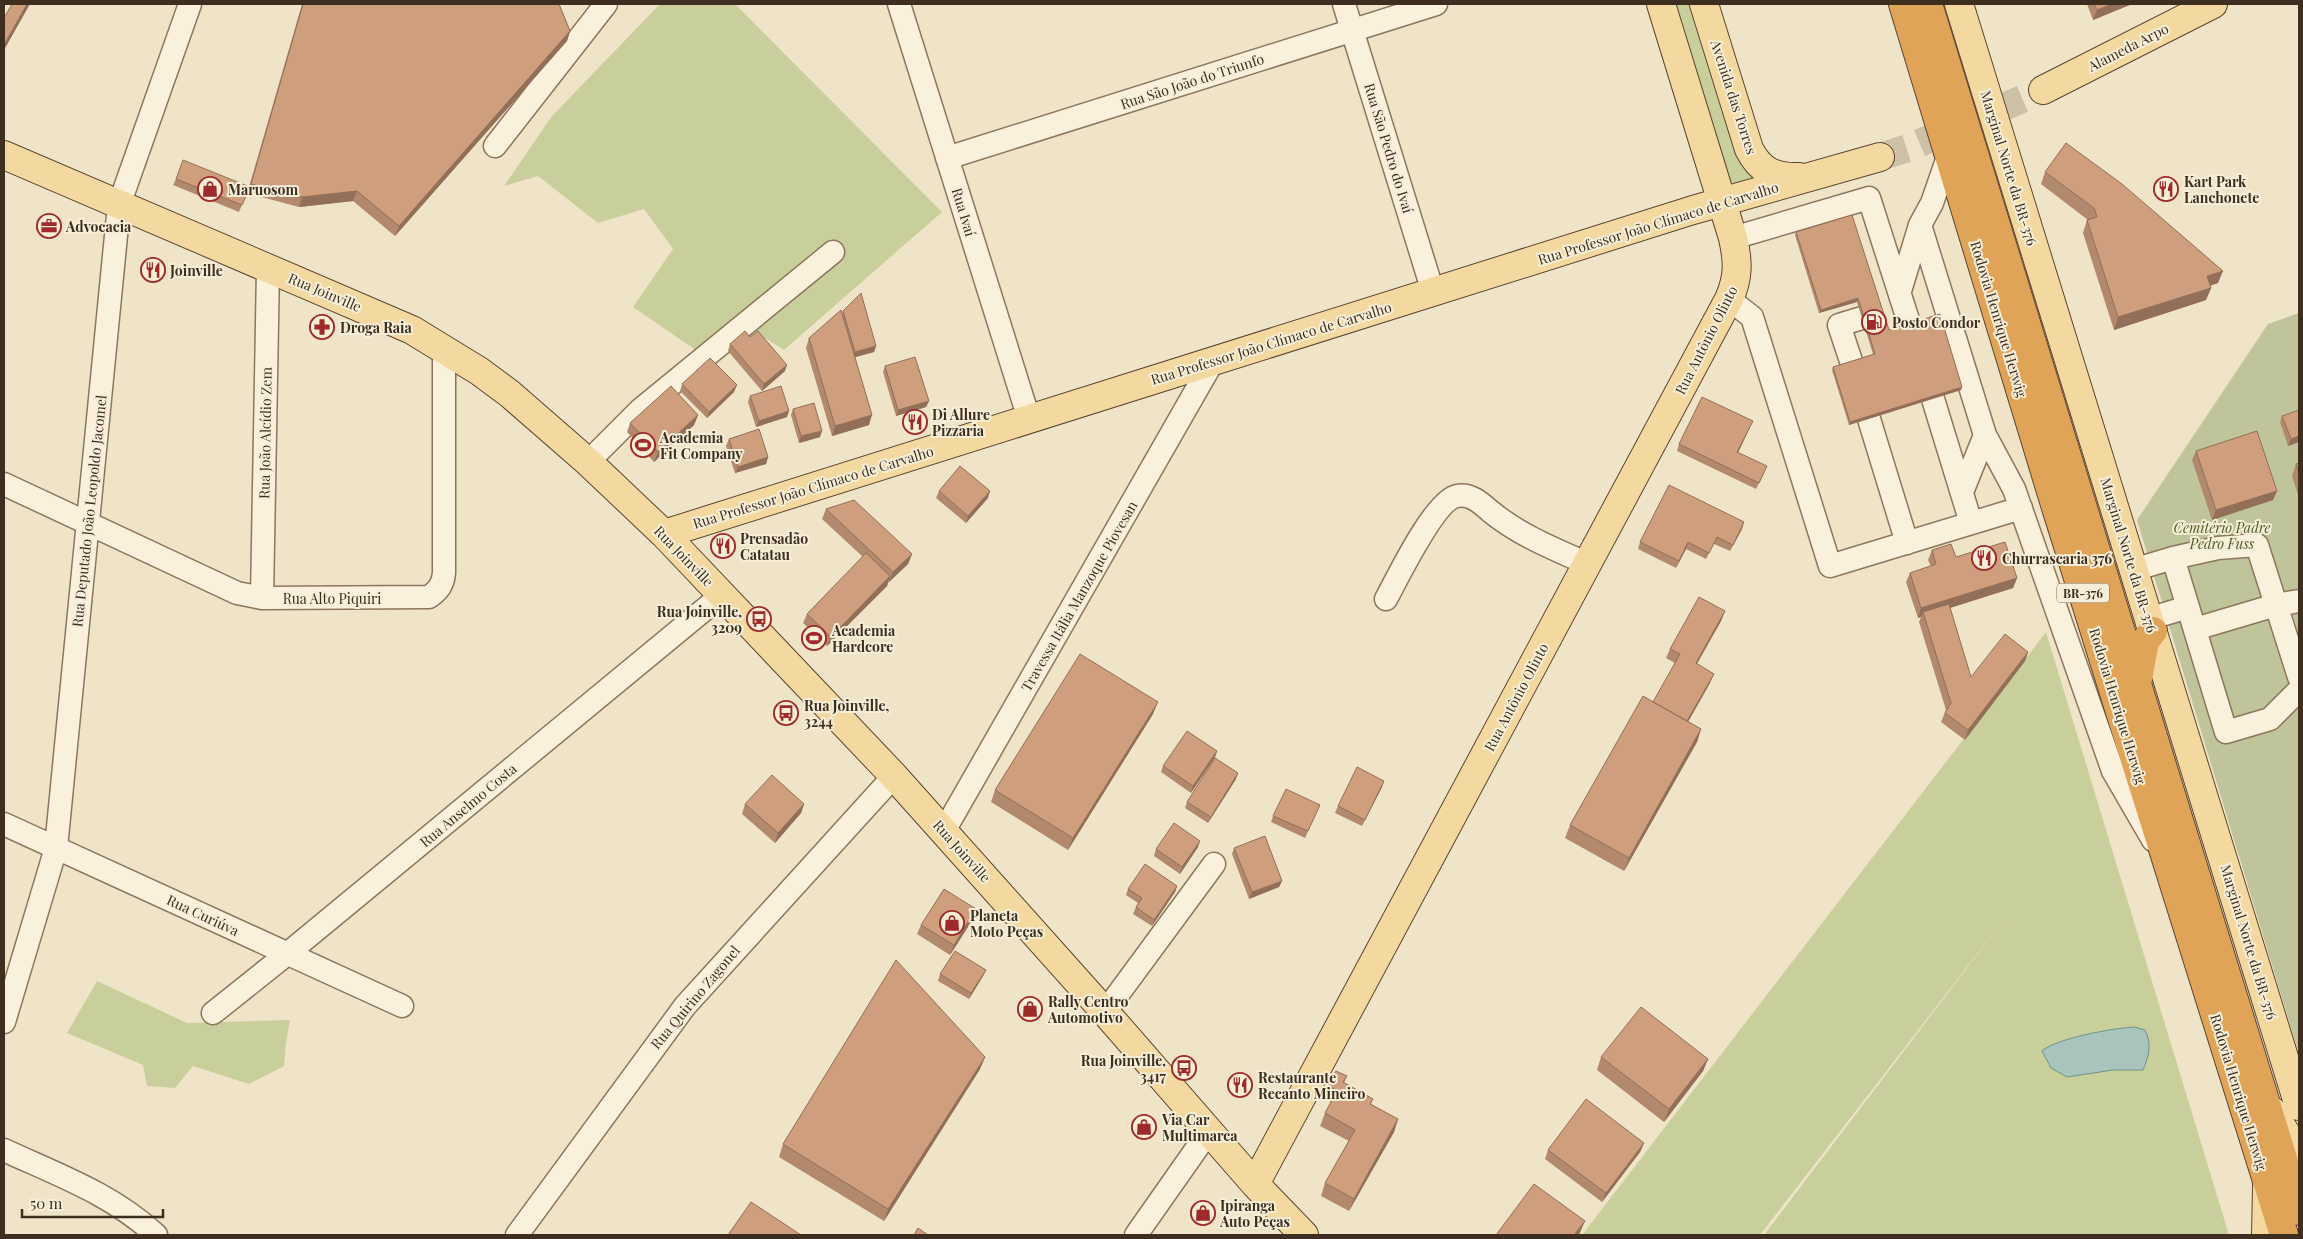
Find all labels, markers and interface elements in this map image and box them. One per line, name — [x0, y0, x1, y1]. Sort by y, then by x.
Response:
street label: Alameda Arpo — [2084, 18, 2172, 76]
street label: Avenida das Torres — [1706, 36, 1761, 157]
street label: Rua São João do Triunfo — [1118, 49, 1267, 113]
street label: Rua São Pedro do Ivaí — [1360, 81, 1418, 215]
street label: Marginal Norte da BR-376 — [1976, 88, 2042, 248]
place label: Kart Park Lanchonete — [2184, 172, 2259, 207]
shop icon: Maruosom — [197, 176, 223, 202]
restaurant icon: Kart Park Lanchonete — [2153, 176, 2179, 202]
street label: Rua Professor João Clímaco de Carvalho — [1535, 177, 1781, 269]
place label: Maruosom — [228, 180, 298, 199]
street label: Rua Ivaí — [948, 185, 980, 239]
office icon: Advocacia — [36, 213, 62, 239]
place label: Advocacia — [65, 217, 132, 236]
street label: Rodovia Henrique Herwig — [1966, 239, 2032, 400]
restaurant icon: Joinville — [140, 257, 166, 283]
place label: Joinville — [169, 261, 223, 280]
street label: Rua Joinville — [286, 268, 364, 316]
street label: Rua Antônio Olinto — [1670, 282, 1742, 398]
street label: Rua Professor João Clímaco de Carvalho — [1148, 297, 1394, 389]
fuel station icon: Posto Condor — [1861, 309, 1887, 335]
place label: Posto Condor — [1892, 313, 1981, 332]
pharmacy icon: Droga Raia — [309, 314, 335, 340]
place label: Droga Raia — [340, 318, 413, 337]
street label: Rua João Alcídio Zem — [254, 366, 276, 499]
street label: Rua Deputado João Leopoldo Jacomel — [67, 394, 111, 628]
place label: Di Allure Pizzaria — [932, 405, 990, 440]
restaurant icon: Di Allure Pizzaria — [902, 409, 928, 435]
place label: Academia Fit Company — [659, 428, 743, 463]
sports icon: Academia Fit Company — [630, 432, 656, 458]
street label: Rua Professor João Clímaco de Carvalho — [690, 441, 936, 533]
street label: Marginal Norte da BR-376 — [2096, 475, 2162, 635]
street label: Travessa Itália Manzoque Piovesan — [1017, 497, 1142, 695]
park label: Cemitério Padre Pedro Fuss — [2174, 518, 2270, 553]
street label: Rua Joinville — [650, 521, 718, 591]
place label: Prensadão Catatau — [740, 529, 808, 564]
restaurant icon: Prensadão Catatau — [710, 533, 736, 559]
restaurant icon: Churrascaria 376 — [1971, 545, 1997, 571]
place label: Churrascaria 376 — [2002, 549, 2112, 568]
road number: BR-376 — [2057, 584, 2109, 602]
street label: Rua Alto Piquiri — [283, 589, 381, 608]
place label: Rua Joinville, 3209 — [657, 602, 742, 637]
bus stop icon: Rua Joinville, 3209 — [746, 606, 772, 632]
place label: Academia Hardcore — [831, 621, 896, 656]
sports icon: Academia Hardcore — [801, 625, 827, 651]
street label: Rodovia Henrique Herwig — [2085, 626, 2151, 787]
street label: Rua Antônio Olinto — [1479, 639, 1553, 754]
place label: Rua Joinville, 3244 — [804, 696, 889, 731]
bus stop icon: Rua Joinville, 3244 — [773, 700, 799, 726]
street label: Rua Anselmo Costa — [416, 759, 520, 851]
street label: Rua Joinville — [929, 816, 995, 886]
street label: Marginal Norte da BR-376 — [2216, 862, 2282, 1022]
street label: Rua Curiúva — [164, 890, 242, 940]
place label: Planeta Moto Peças — [970, 906, 1043, 941]
shop icon: Planeta Moto Peças — [939, 910, 965, 936]
street label: Rua Quirino Zagonel — [646, 941, 744, 1053]
place label: Rally Centro Automotivo — [1047, 992, 1129, 1027]
shop icon: Rally Centro Automotivo — [1017, 996, 1043, 1022]
street label: Rodovia Henrique Herwig — [2206, 1012, 2272, 1173]
place label: Rua Joinville, 3417 — [1081, 1051, 1167, 1086]
bus stop icon: Rua Joinville, 3417 — [1171, 1055, 1197, 1081]
place label: Restaurante Recanto Mineiro — [1258, 1068, 1365, 1103]
restaurant icon: Restaurante Recanto Mineiro — [1227, 1072, 1253, 1098]
place label: Via Car Multimarca — [1161, 1110, 1238, 1145]
shop icon: Via Car Multimarca — [1131, 1114, 1157, 1140]
scale bar — [22, 1186, 164, 1218]
text: 50 m — [30, 1193, 63, 1213]
place label: Ipiranga Auto Peças — [1219, 1196, 1290, 1231]
shop icon: Ipiranga Auto Peças — [1190, 1200, 1216, 1226]

